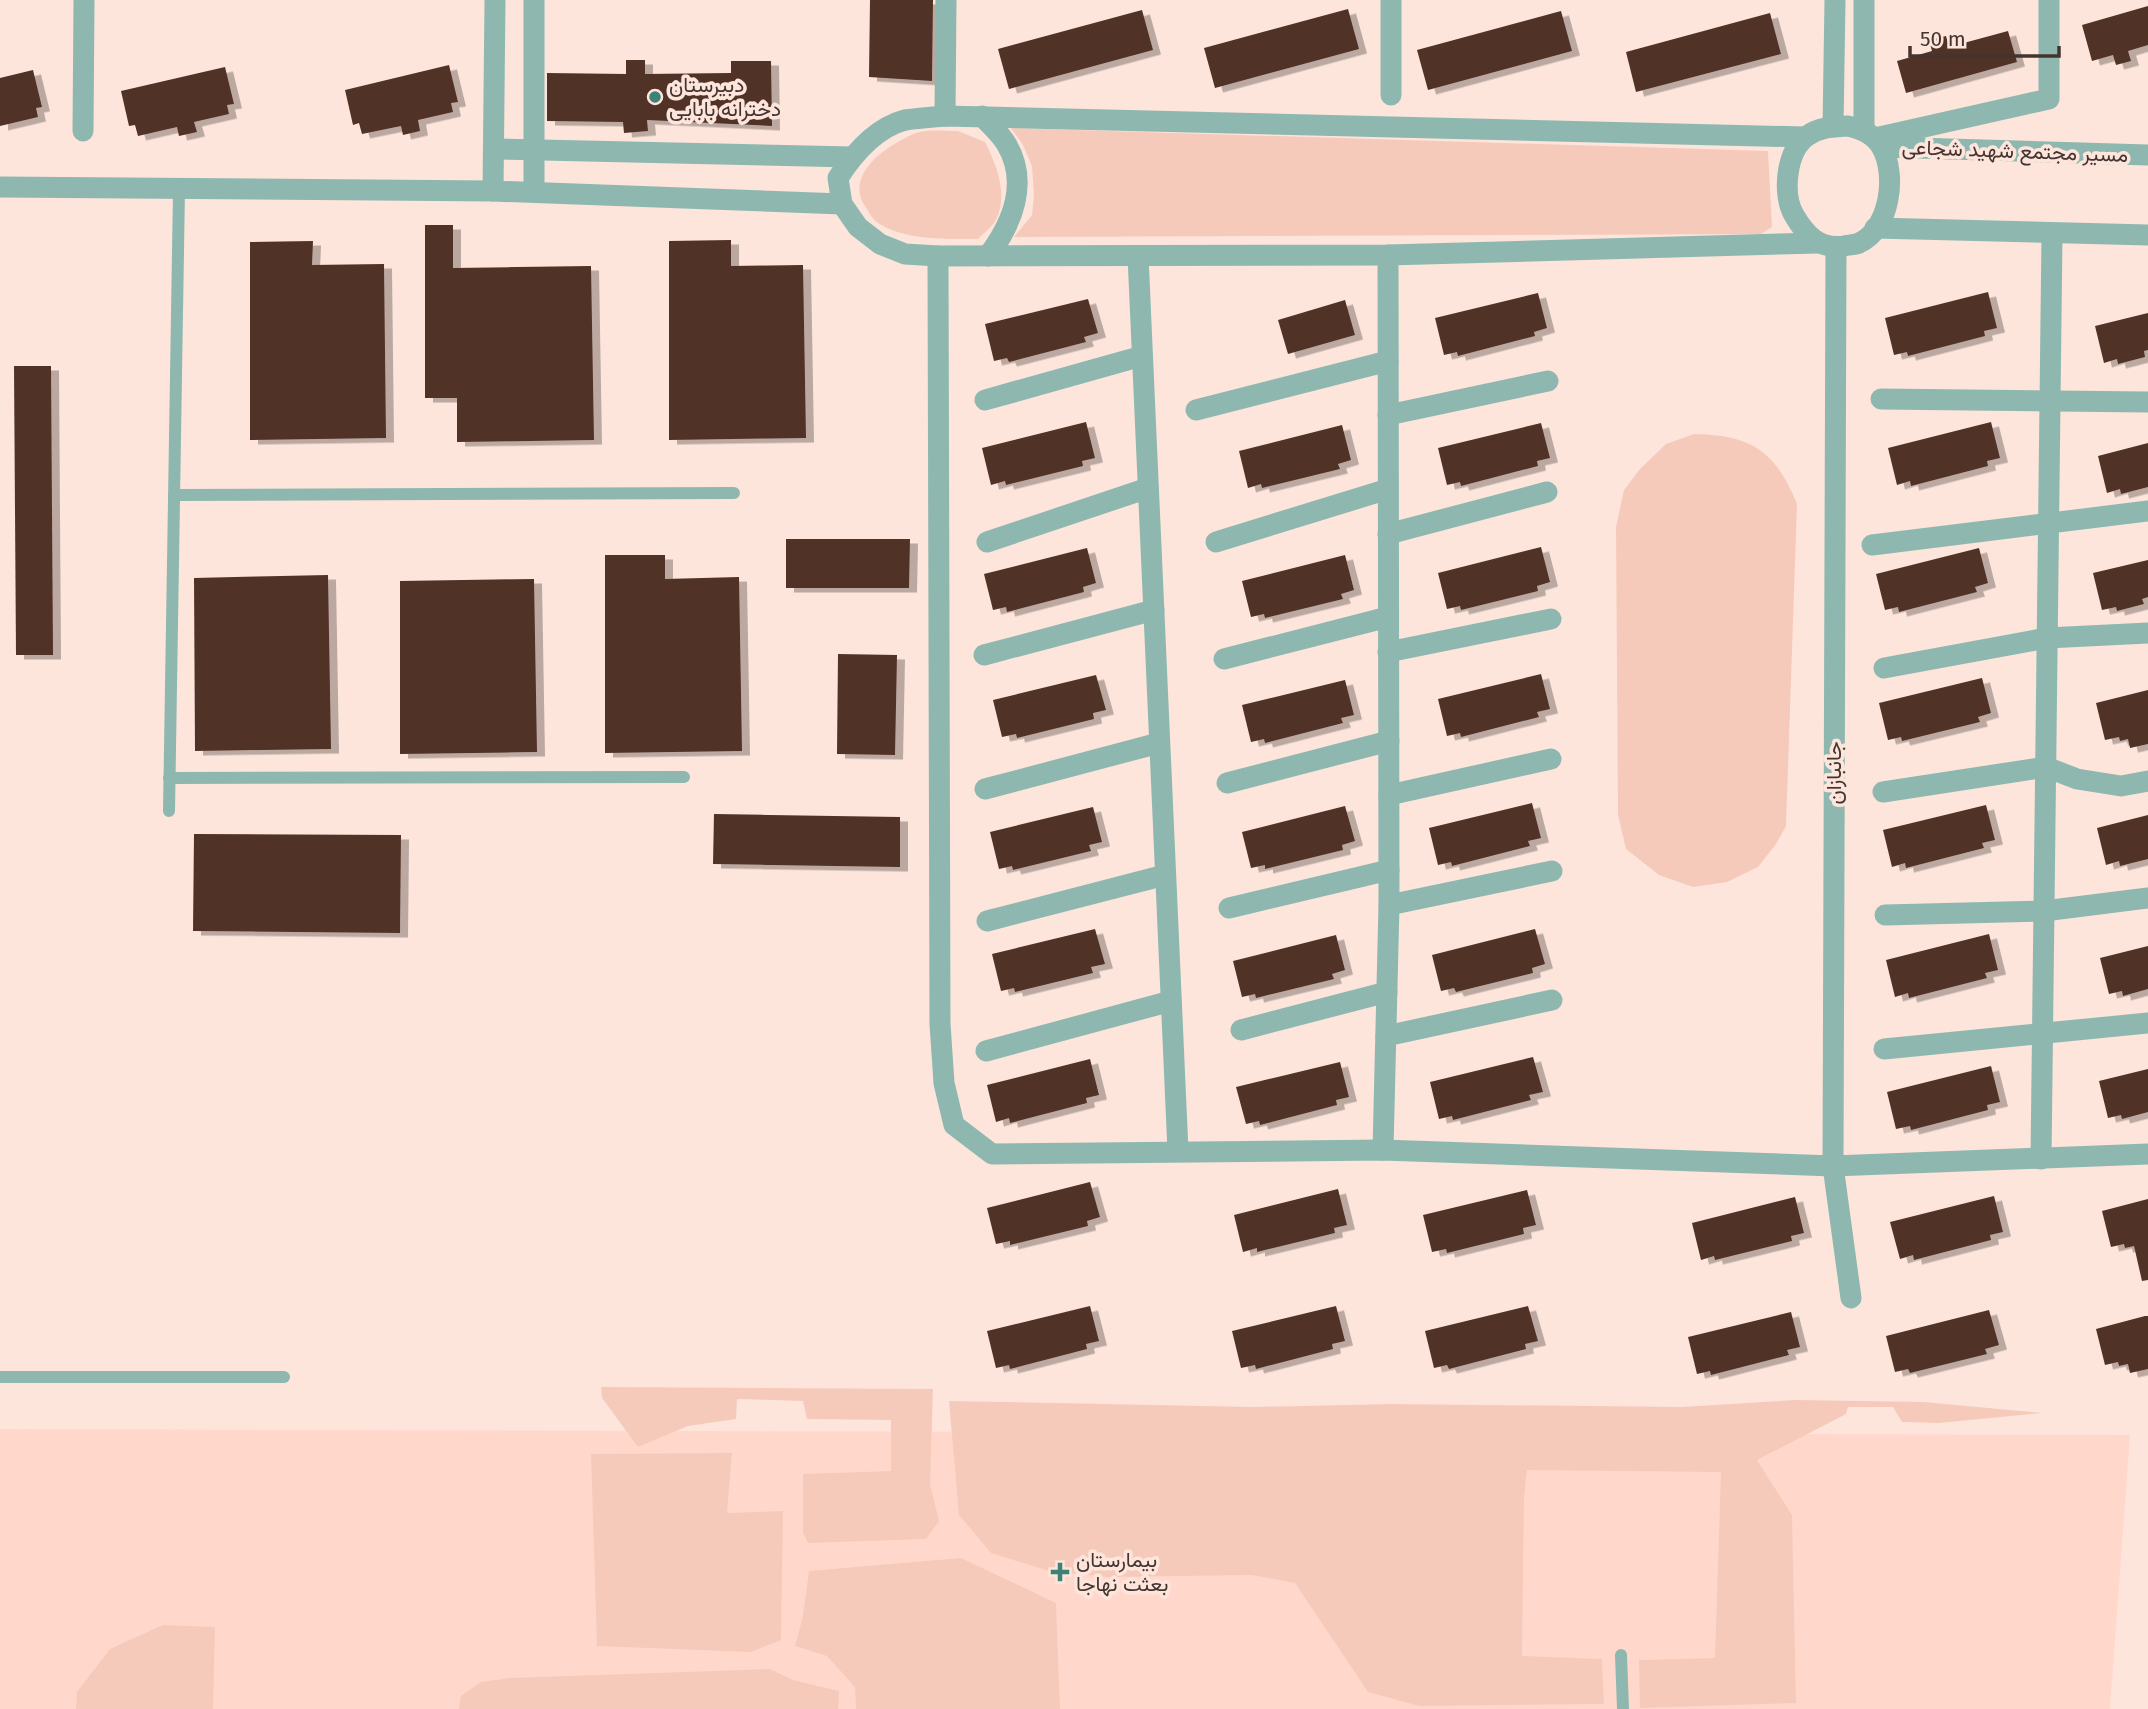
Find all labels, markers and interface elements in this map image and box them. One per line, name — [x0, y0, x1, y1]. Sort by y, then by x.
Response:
scale bar — [1910, 14, 2059, 58]
text: 50 m — [1920, 26, 1966, 52]
place label: دبیرستان دخترانه بابایی — [669, 72, 781, 122]
marker: دبیرستان دخترانه بابایی — [647, 89, 663, 105]
street label: مسیر مجتمع شهید شجاعی — [1901, 134, 2129, 169]
street label: جانبازان — [1821, 741, 1847, 805]
place label: بیمارستان بعثت نهاجا — [1076, 1547, 1168, 1597]
marker: بیمارستان بعثت نهاجا — [1050, 1562, 1070, 1582]

